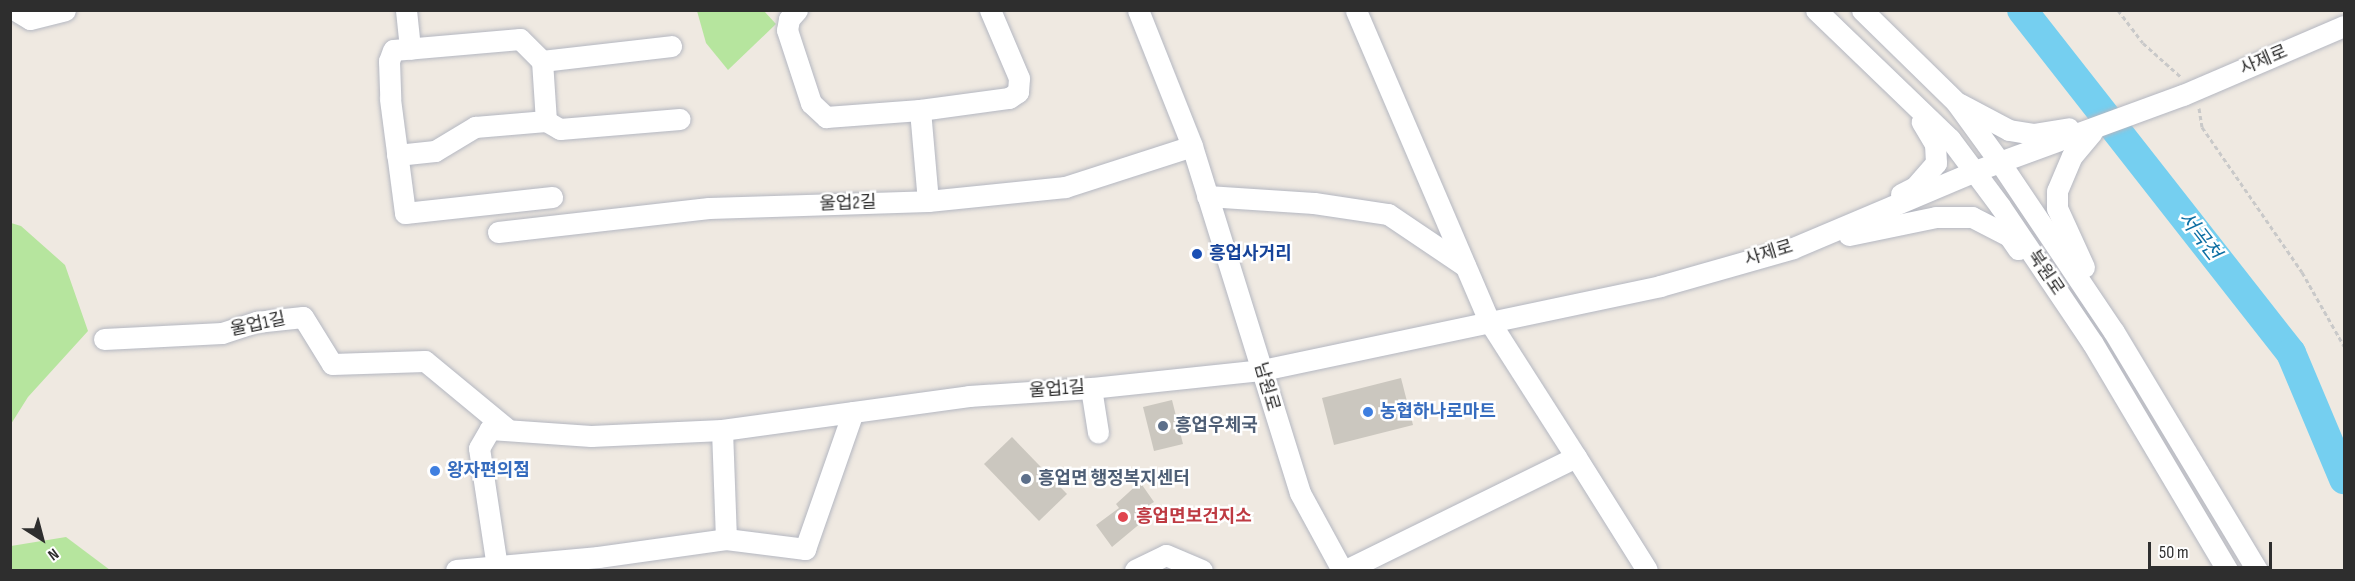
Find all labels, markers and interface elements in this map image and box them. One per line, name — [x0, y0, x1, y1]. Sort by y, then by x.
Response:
street label: 사제로 — [2237, 41, 2291, 81]
street label: 울업2길 — [819, 192, 877, 216]
water label: 서곡천 — [2173, 207, 2225, 265]
street label: 사제로 — [1742, 236, 1796, 272]
place label: 흥업사거리 — [1209, 243, 1292, 265]
street label: 북원로 — [2022, 246, 2068, 300]
marker: 흥업사거리 — [1190, 247, 1204, 261]
street label: 울업1길 — [228, 309, 288, 341]
street label: 남원로 — [1249, 360, 1283, 414]
street label: 울업1길 — [1028, 377, 1086, 403]
place label: 농협하나로마트 — [1380, 401, 1496, 423]
marker: 농협하나로마트 — [1361, 405, 1375, 419]
place label: 흥업우체국 — [1175, 415, 1258, 437]
marker: 흥업우체국 — [1156, 419, 1170, 433]
place label: 왕자편의점 — [447, 460, 530, 482]
marker: 왕자편의점 — [428, 464, 442, 478]
place label: 흥업면 행정복지센터 — [1038, 468, 1190, 490]
marker: 흥업면 행정복지센터 — [1019, 472, 1033, 486]
place label: 흥업면보건지소 — [1136, 506, 1252, 528]
marker: 흥업면보건지소 — [1114, 508, 1132, 526]
north arrow — [12, 509, 72, 569]
scale bar — [2151, 530, 2276, 568]
text: 50 m — [2159, 542, 2189, 563]
text: N — [44, 544, 62, 564]

